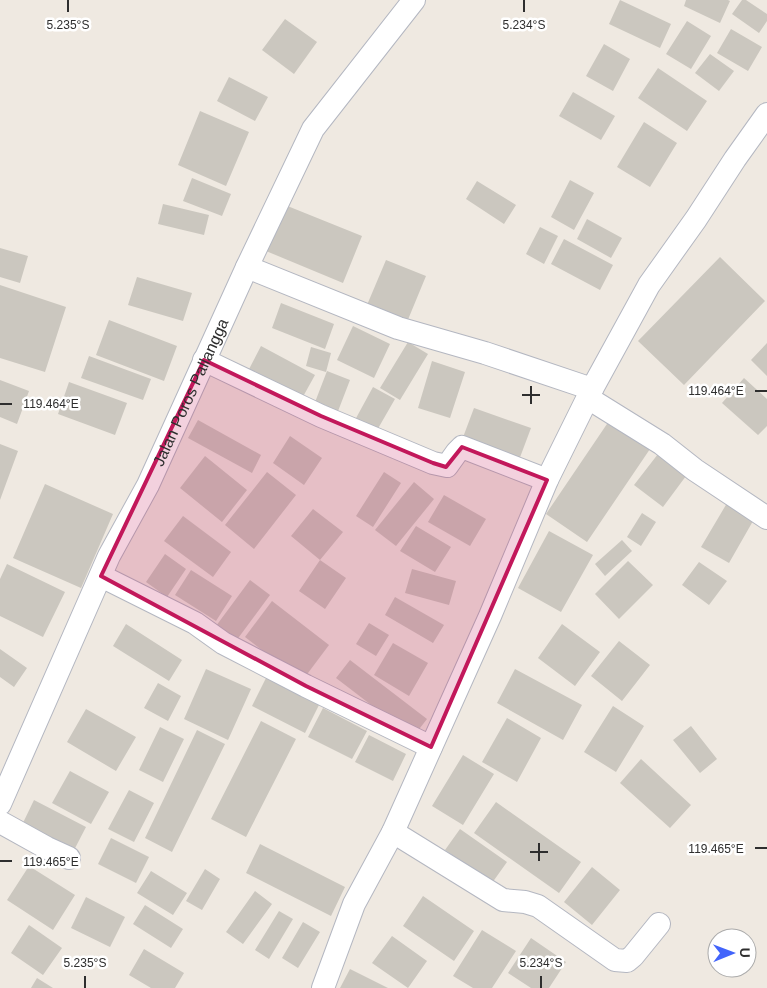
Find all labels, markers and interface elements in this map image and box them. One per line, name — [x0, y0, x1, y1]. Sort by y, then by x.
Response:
text: 5.235°S — [47, 18, 89, 32]
text: 5.234°S — [503, 18, 545, 32]
street label: Jalan Poros Pallangga — [149, 315, 231, 469]
text: 119.464°E — [688, 384, 744, 398]
text: 119.464°E — [23, 397, 79, 411]
text: 119.465°E — [688, 842, 744, 856]
text: 119.465°E — [23, 855, 79, 869]
north arrow — [707, 928, 757, 978]
text: U — [737, 948, 753, 958]
text: 5.235°S — [64, 956, 106, 970]
text: 5.234°S — [520, 956, 562, 970]

